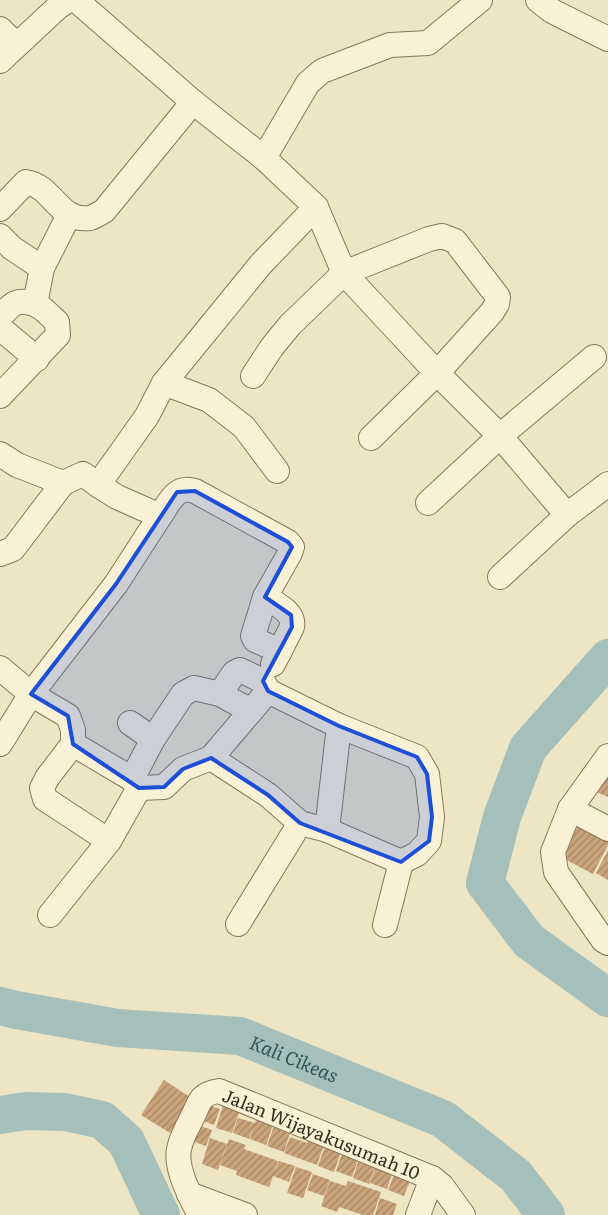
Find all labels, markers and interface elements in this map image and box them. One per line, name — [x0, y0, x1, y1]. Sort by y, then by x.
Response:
water label: Kali Cikeas — [246, 1028, 343, 1089]
street label: Jalan Wijayakusumah 10 — [219, 1080, 425, 1185]

